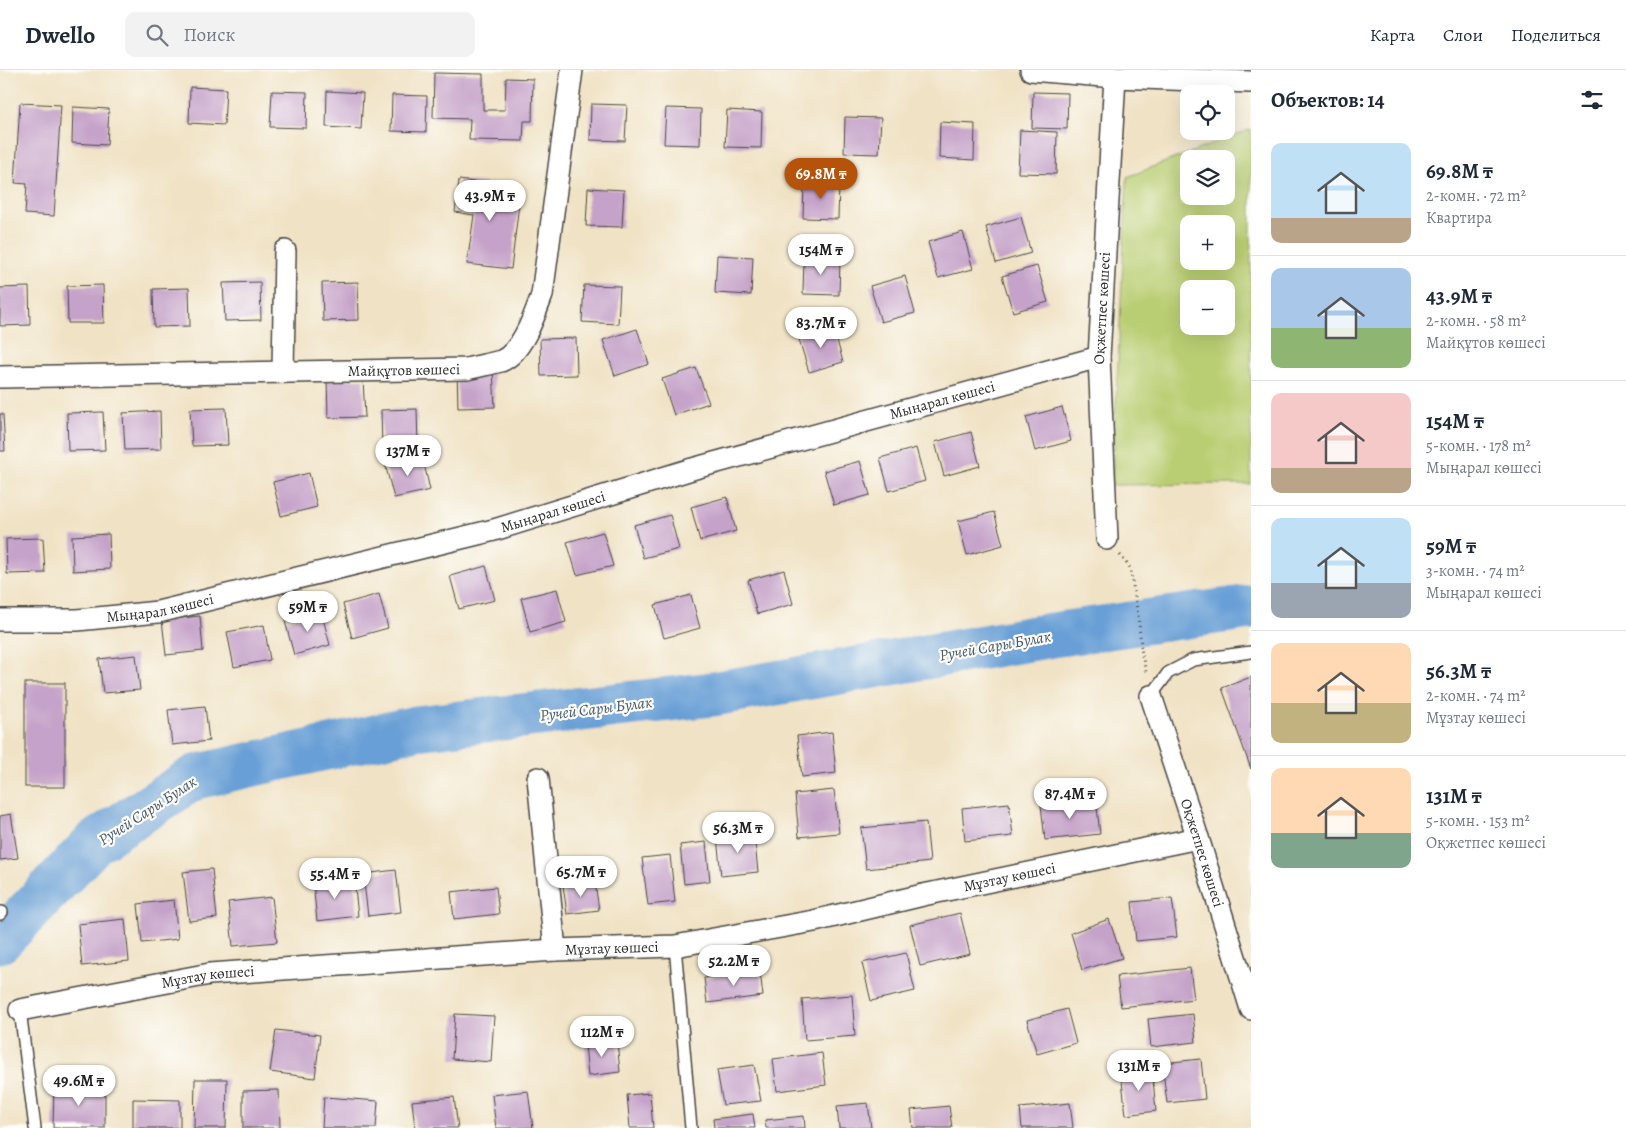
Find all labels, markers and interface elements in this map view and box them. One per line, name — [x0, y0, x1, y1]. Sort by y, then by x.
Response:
search box — [125, 12, 475, 57]
text: Dwello — [25, 19, 95, 51]
icon: search — [143, 21, 171, 49]
text: Поиск — [183, 22, 235, 48]
text: Карта — [1370, 23, 1415, 47]
text: Слои — [1443, 23, 1483, 47]
text: Поделиться — [1511, 23, 1601, 47]
map controls — [1180, 85, 1235, 335]
button: locate — [1180, 85, 1235, 140]
text: Объектов: 14 — [1271, 86, 1385, 114]
icon: filters — [1578, 86, 1606, 114]
button: layers — [1180, 150, 1235, 205]
text: 69.8M ₸ — [1426, 157, 1493, 185]
pin: 69.8M ₸ — [775, 158, 867, 200]
text: 69.8M ₸ — [795, 163, 847, 185]
icon: home — [1311, 163, 1371, 223]
pin: 43.9M ₸ — [444, 180, 536, 222]
text: 43.9M ₸ — [465, 185, 515, 207]
text: 2-комн. · 72 m² — [1426, 185, 1526, 207]
text: Квартира — [1426, 207, 1492, 229]
button: + — [1180, 215, 1235, 270]
pin: 154M ₸ — [780, 234, 862, 276]
text: 154M ₸ — [799, 239, 843, 261]
street label: Оқжетпес көшесі — [1089, 251, 1115, 365]
button: − — [1180, 280, 1235, 335]
text: 43.9M ₸ — [1426, 282, 1492, 310]
icon: home — [1311, 288, 1371, 348]
pin: 83.7M ₸ — [775, 306, 867, 349]
text: 2-комн. · 58 m² — [1426, 310, 1526, 332]
text: 83.7M ₸ — [796, 312, 846, 334]
text: Майқұтов көшесі — [1426, 332, 1546, 354]
street label: Майқұтов көшесі — [348, 359, 460, 381]
street label: Мыңарал көшесі — [887, 376, 997, 424]
text: 154M ₸ — [1426, 407, 1484, 435]
icon: home — [1311, 413, 1371, 473]
pin: 137M ₸ — [367, 434, 449, 477]
text: 5-комн. · 178 m² — [1426, 435, 1531, 457]
text: 137M ₸ — [386, 440, 430, 462]
text: Мыңарал көшесі — [1426, 457, 1542, 479]
street label: Мыңарал көшесі — [498, 486, 608, 537]
text: 59M ₸ — [1426, 532, 1476, 560]
icon: home — [1311, 538, 1371, 598]
text: 3-комн. · 74 m² — [1426, 560, 1525, 582]
text: Мыңарал көшесі — [1426, 582, 1542, 604]
street label: Мыңарал көшесі — [106, 589, 216, 627]
pin: 59M ₸ — [273, 590, 343, 633]
text: 59M ₸ — [289, 596, 327, 618]
water label: Ручей Сары Булак — [938, 625, 1053, 667]
text: 56.3M ₸ — [1426, 657, 1491, 685]
icon: home — [1311, 663, 1371, 723]
text: 2-комн. · 74 m² — [1426, 685, 1526, 707]
water label: Ручей Сары Булак — [539, 691, 653, 727]
text: Мұзтау көшесі — [1426, 707, 1526, 729]
water label: Ручей Сары Булак — [94, 771, 201, 851]
pin: 87.4M ₸ — [1024, 778, 1116, 820]
text: 131M ₸ — [1426, 782, 1482, 810]
text: 87.4M ₸ — [1045, 783, 1095, 805]
icon: home — [1311, 788, 1371, 848]
street label: Оқжетпес көшесі — [1176, 796, 1229, 909]
text: 5-комн. · 153 m² — [1426, 810, 1530, 832]
pin: 56.3M ₸ — [692, 812, 784, 854]
text: 56.3M ₸ — [713, 817, 763, 839]
text: Оқжетпес көшесі — [1426, 832, 1546, 854]
pin: 65.7M ₸ — [535, 856, 627, 898]
pin: 55.4M ₸ — [289, 858, 381, 900]
street label: Мұзтау көшесі — [962, 858, 1058, 896]
text: 65.7M ₸ — [556, 861, 606, 883]
text: 55.4M ₸ — [310, 863, 360, 885]
street label: Мұзтау көшесі — [565, 937, 659, 960]
pin: 52.2M ₸ — [688, 944, 780, 987]
text: 52.2M ₸ — [709, 950, 759, 972]
street label: Мұзтау көшесі — [160, 961, 255, 993]
pin: 112M ₸ — [561, 1016, 643, 1058]
text: 112M ₸ — [580, 1021, 624, 1043]
pin: 131M ₸ — [1098, 1050, 1180, 1092]
text: 131M ₸ — [1118, 1055, 1160, 1077]
pin: 49.6M ₸ — [33, 1064, 125, 1107]
text: 49.6M ₸ — [54, 1070, 104, 1092]

